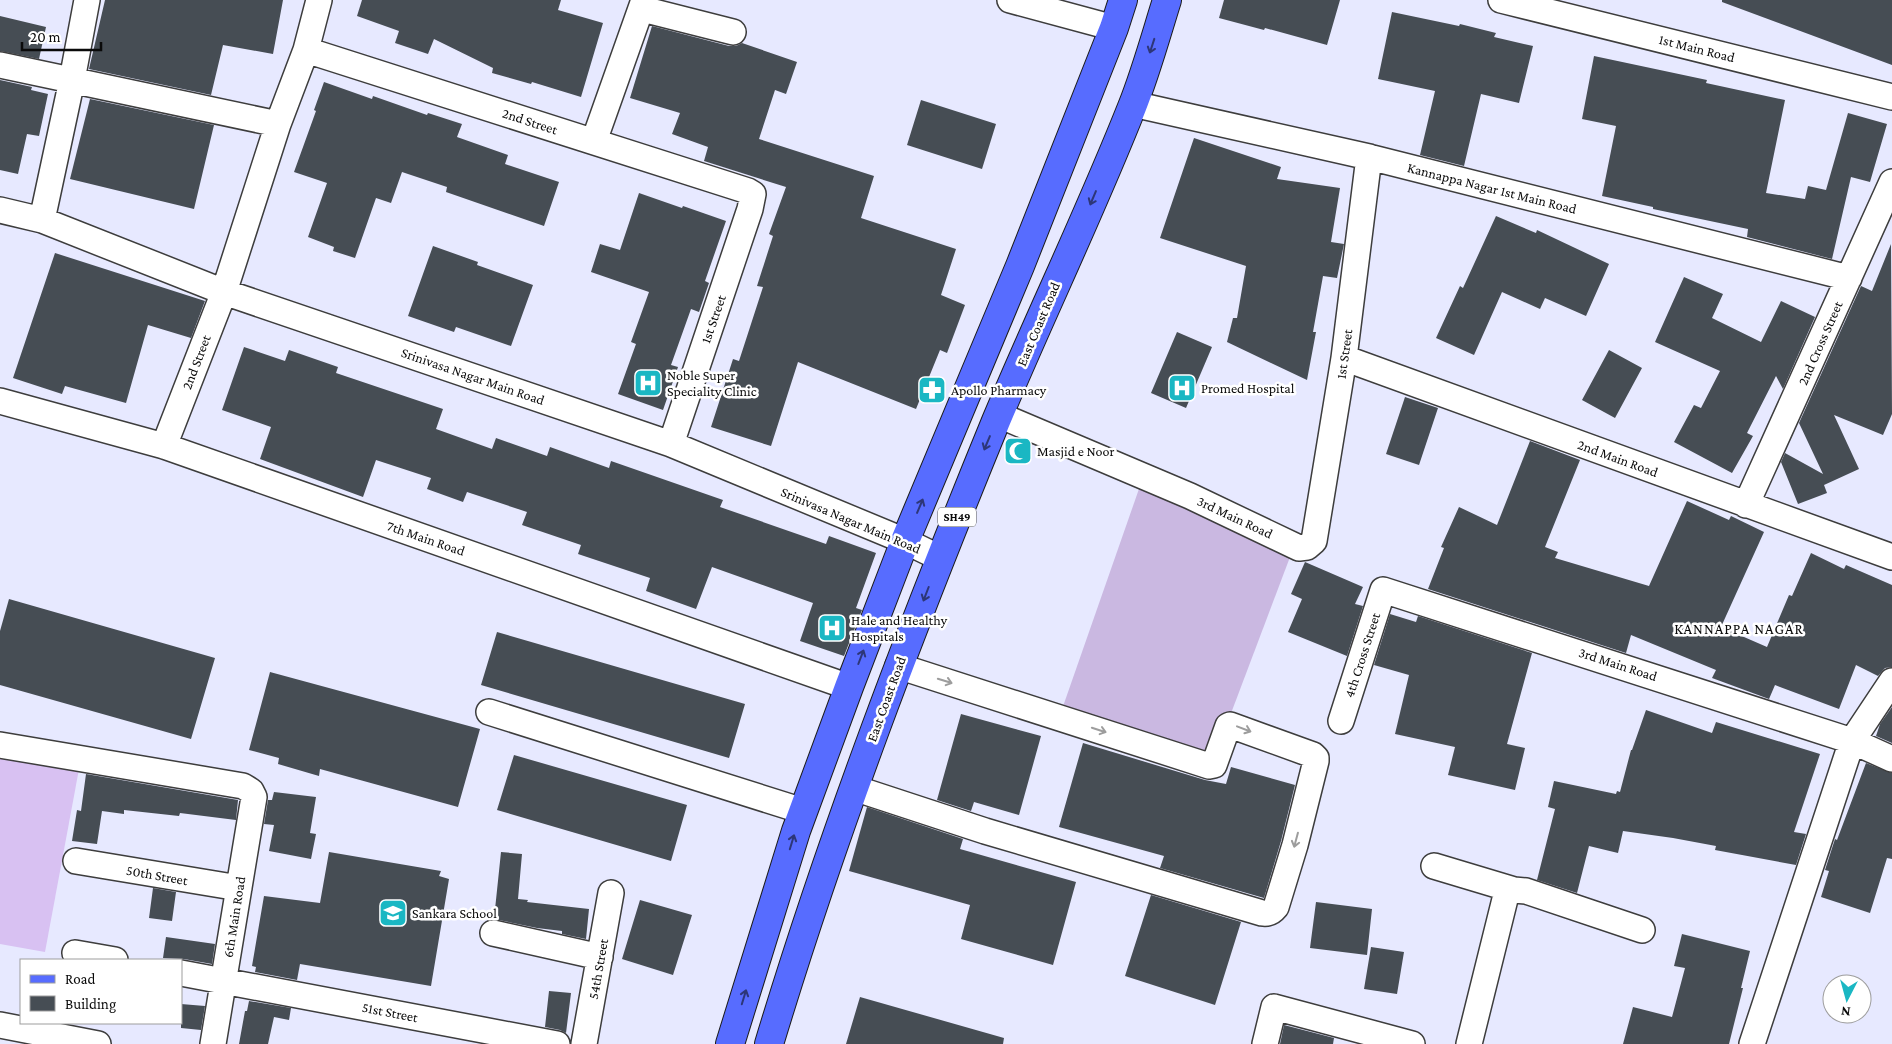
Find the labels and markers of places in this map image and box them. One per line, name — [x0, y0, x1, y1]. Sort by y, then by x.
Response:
place label: Noble Super Speciality Clinic — [667, 367, 757, 399]
hospital icon: Noble Super Speciality Clinic — [633, 368, 663, 398]
hospital icon: Promed Hospital — [1167, 373, 1197, 403]
pharmacy icon: Apollo Pharmacy — [917, 375, 947, 405]
place label: Promed Hospital — [1201, 380, 1295, 396]
place label: Apollo Pharmacy — [951, 382, 1047, 398]
mosque icon: Masjid e Noor — [1003, 436, 1033, 466]
place label: Masjid e Noor — [1037, 443, 1115, 460]
place label: Hale and Healthy Hospitals — [851, 612, 948, 644]
hospital icon: Hale and Healthy Hospitals — [817, 613, 847, 643]
school or university icon: Sankara School — [378, 898, 408, 928]
place label: Sankara School — [412, 905, 497, 921]

